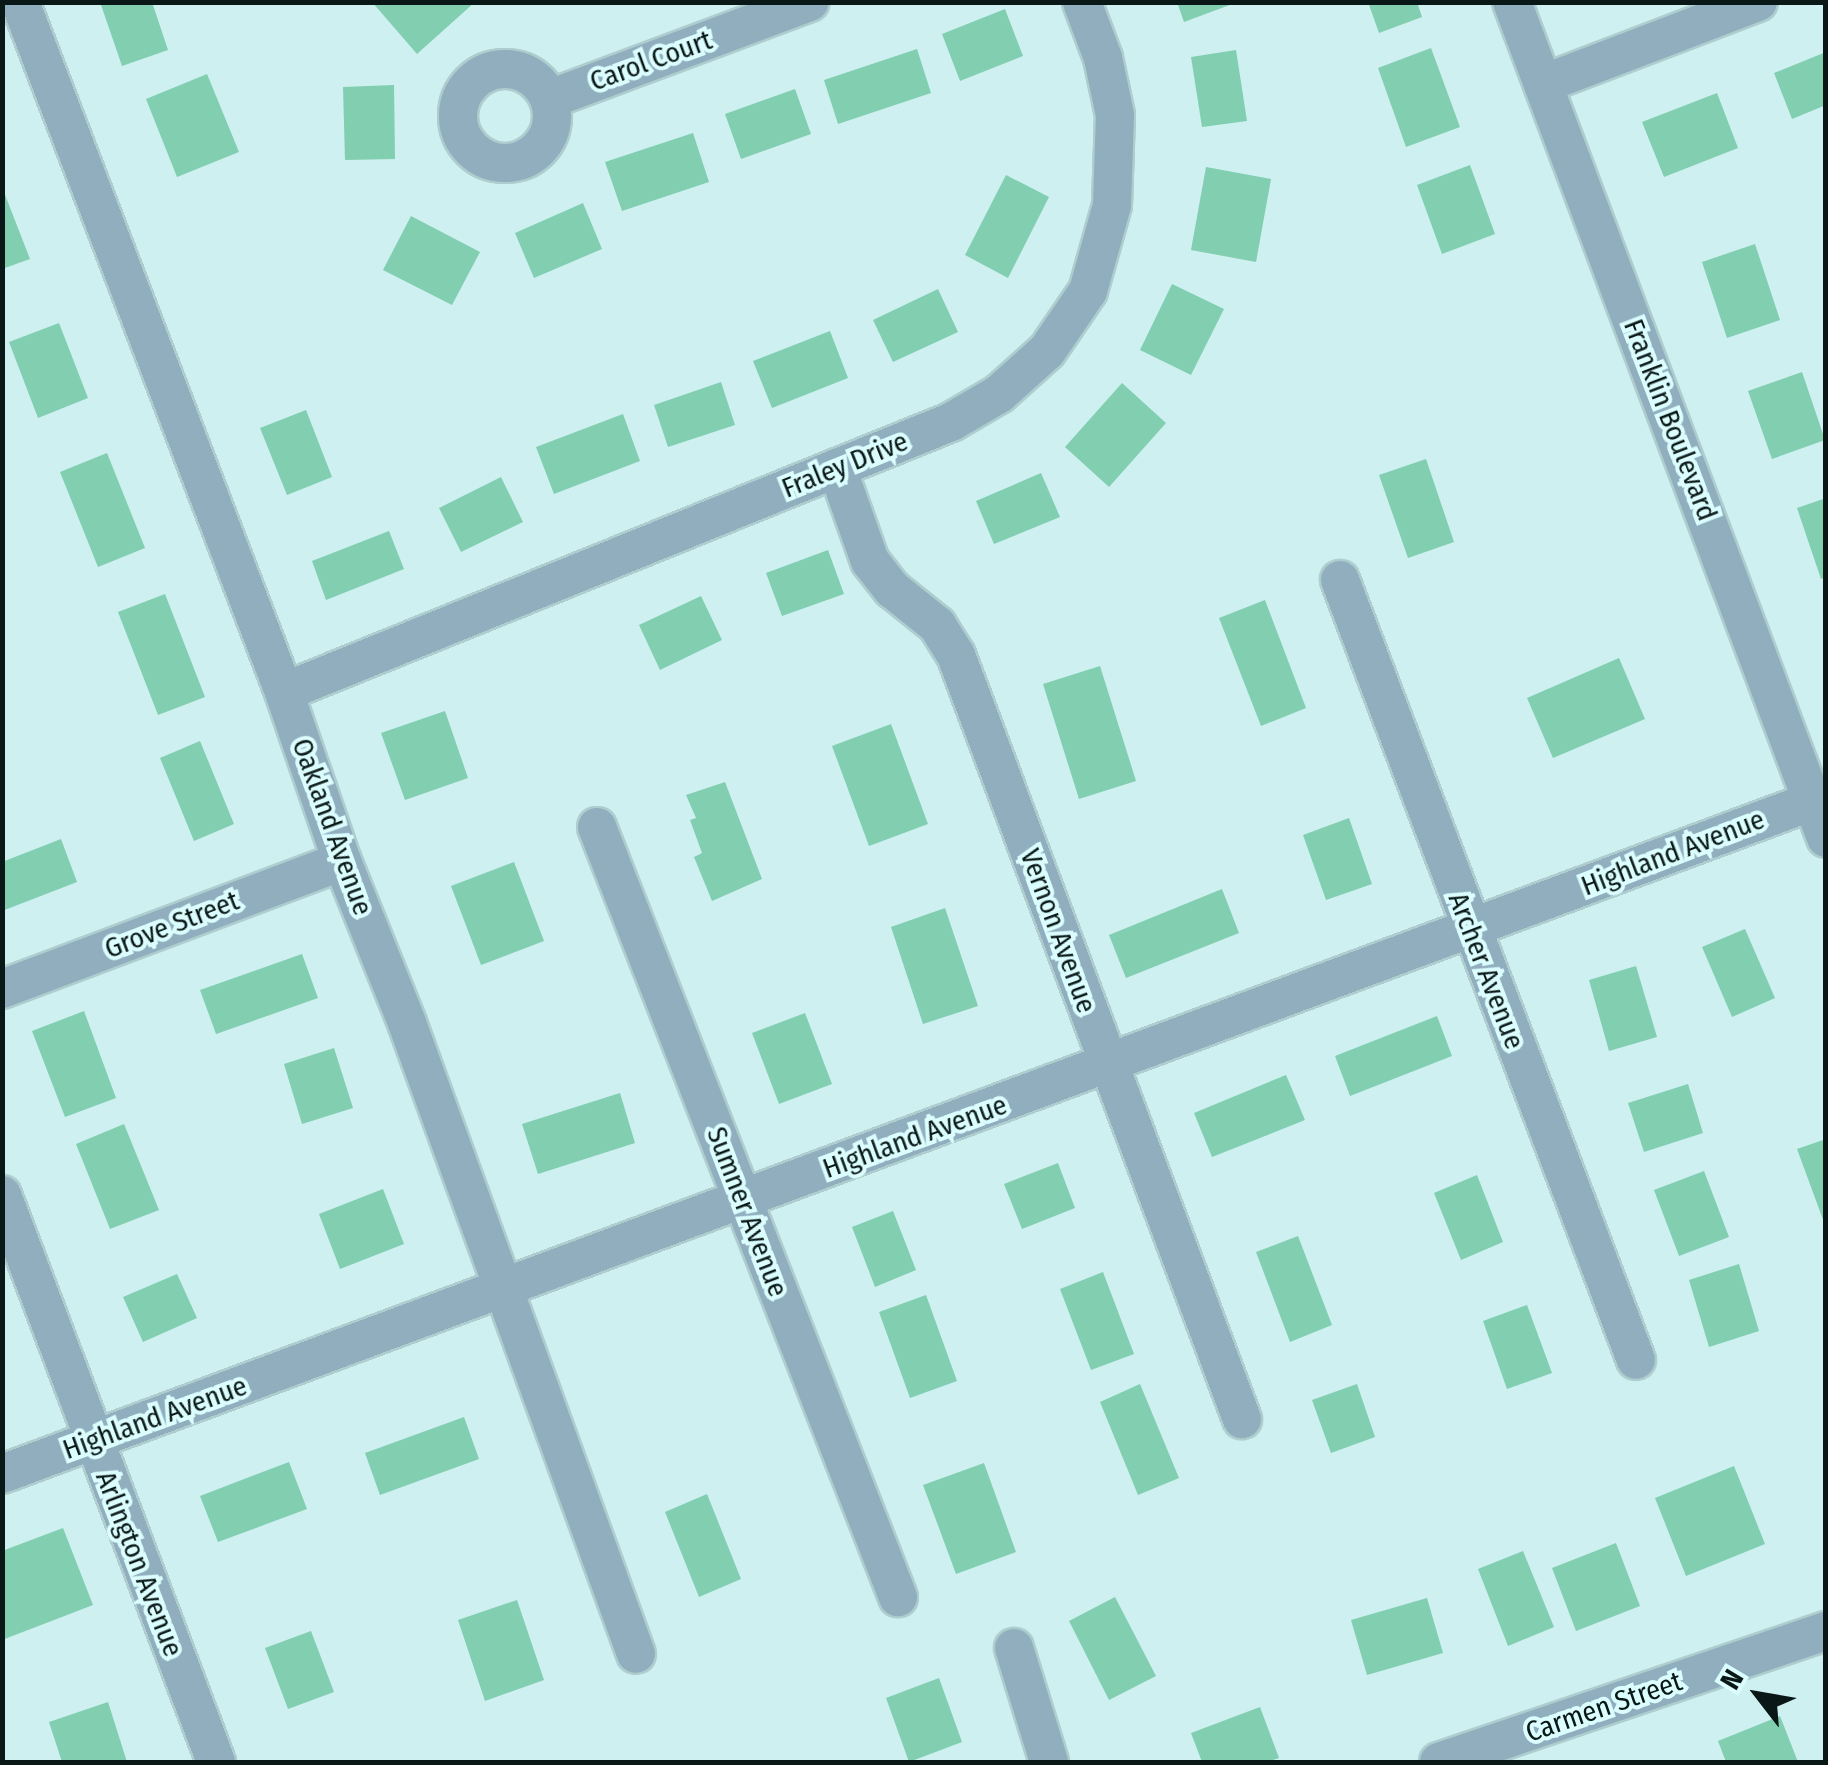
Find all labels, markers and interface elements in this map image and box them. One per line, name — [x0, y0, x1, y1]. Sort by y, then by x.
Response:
street label: Carol Court — [585, 23, 717, 99]
street label: Franklin Boulevard — [1616, 315, 1724, 525]
street label: Fraley Drive — [777, 425, 913, 505]
street label: Oakland Avenue — [284, 734, 380, 920]
street label: Highland Avenue — [1577, 803, 1769, 903]
street label: Vernon Avenue — [1013, 844, 1103, 1018]
street label: Grove Street — [100, 884, 244, 966]
street label: Archer Avenue — [1441, 888, 1531, 1054]
street label: Highland Avenue — [818, 1088, 1012, 1186]
street label: Sumner Avenue — [699, 1122, 795, 1302]
street label: Highland Avenue — [58, 1369, 252, 1467]
street label: Arlington Avenue — [88, 1467, 190, 1661]
north arrow — [1708, 1645, 1808, 1745]
text: N — [1713, 1664, 1750, 1695]
street label: Carmen Street — [1521, 1665, 1687, 1749]

